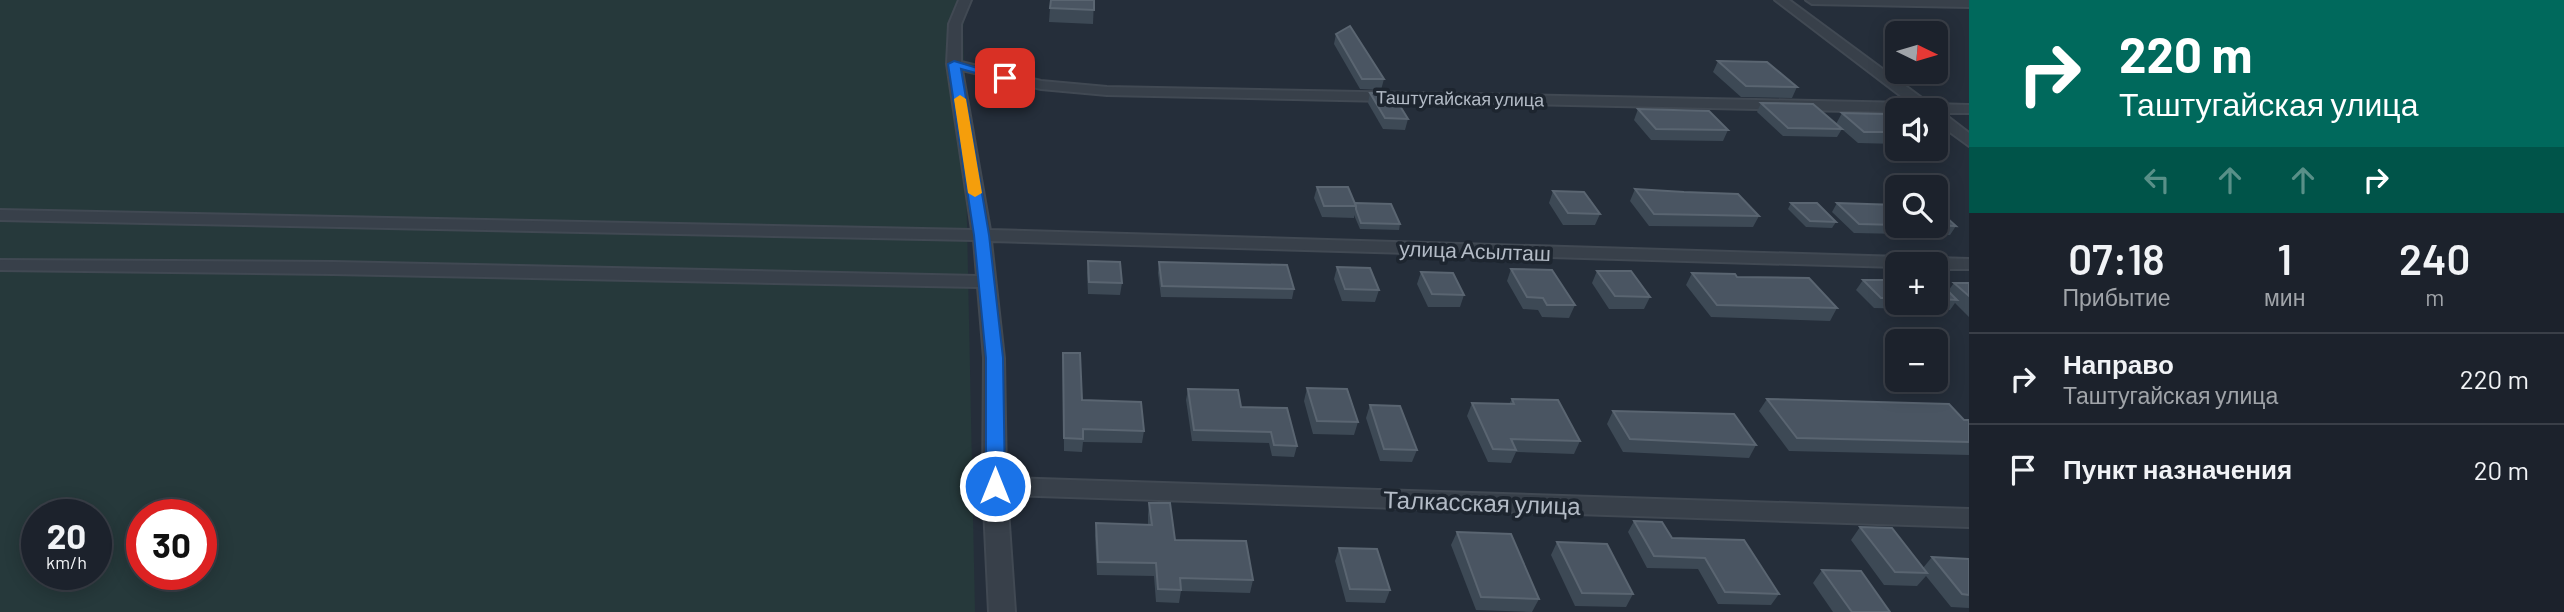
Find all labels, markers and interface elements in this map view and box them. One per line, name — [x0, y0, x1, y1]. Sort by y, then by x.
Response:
north arrow — [1885, 21, 1948, 84]
map controls — [1885, 21, 1948, 392]
text: 220 m — [2119, 24, 2253, 83]
icon: right — [2004, 28, 2095, 119]
pin — [975, 48, 1035, 108]
icon: arrive — [986, 59, 1024, 97]
text: Таштугайская улица — [2119, 84, 2418, 122]
street label: Таштугайская улица — [1376, 86, 1545, 110]
button: sound — [1885, 98, 1948, 161]
icon: left — [2138, 161, 2176, 199]
icon: ahead — [2211, 161, 2249, 199]
icon: ahead — [2284, 161, 2322, 199]
icon: right — [2357, 161, 2395, 199]
button: search — [1885, 175, 1948, 238]
text: 07:18 — [2068, 233, 2165, 283]
text: 1 — [2277, 233, 2292, 283]
text: 240 — [2399, 233, 2470, 283]
street label: улица Асылташ — [1399, 235, 1551, 265]
button: + — [1885, 252, 1948, 315]
text: Прибытие — [2062, 283, 2171, 311]
text: мин — [2264, 283, 2305, 311]
text: m — [2425, 283, 2444, 311]
button: − — [1885, 329, 1948, 392]
text: Направо — [2063, 348, 2174, 379]
icon: right — [2004, 360, 2042, 398]
text: 220 m — [2460, 363, 2529, 394]
text: Таштугайская улица — [2063, 381, 2278, 409]
position arrow — [958, 449, 1032, 523]
icon: arrive — [2004, 451, 2042, 489]
text: Пункт назначения — [2063, 453, 2292, 484]
text: 20 m — [2474, 454, 2529, 485]
street label: Талкасская улица — [1383, 484, 1582, 520]
speed limit sign: 30 — [126, 499, 217, 590]
text: 20 — [47, 514, 86, 556]
text: km/h — [46, 551, 87, 573]

